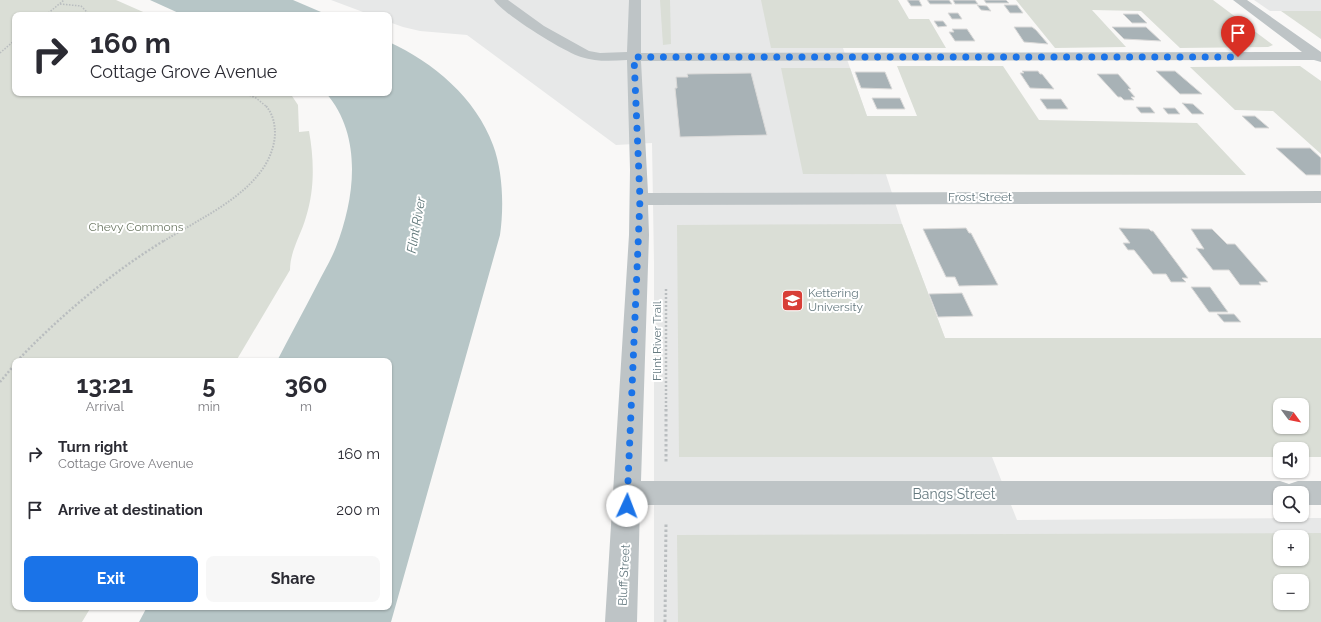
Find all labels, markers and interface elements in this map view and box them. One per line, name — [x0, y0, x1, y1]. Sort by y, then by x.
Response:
pin — [1221, 16, 1255, 57]
icon: arrive — [1227, 22, 1249, 44]
text: 160 m — [90, 27, 171, 60]
icon: right — [24, 28, 76, 80]
text: Cottage Grove Avenue — [90, 61, 277, 82]
street label: Frost Street — [948, 190, 1012, 204]
water label: Flint River — [404, 195, 428, 254]
park label: Chevy Commons — [88, 220, 184, 234]
place label: Kettering University — [808, 286, 863, 314]
school or university icon: Kettering University — [780, 287, 806, 313]
street label: Flint River Trail — [650, 300, 664, 381]
text: 13:21 — [77, 370, 133, 399]
text: 5 — [202, 370, 216, 399]
text: 360 — [285, 370, 327, 399]
north arrow — [1273, 398, 1309, 434]
map controls — [1273, 398, 1309, 610]
text: Arrival — [86, 399, 124, 414]
text: min — [198, 399, 220, 414]
text: m — [300, 399, 312, 414]
text: Turn right — [58, 438, 128, 456]
button: sound — [1273, 442, 1309, 478]
icon: right — [24, 443, 46, 465]
text: 160 m — [338, 445, 380, 463]
text: Cottage Grove Avenue — [58, 456, 193, 471]
position arrow — [606, 485, 648, 527]
street label: Bangs Street — [913, 486, 996, 502]
button: search — [1273, 486, 1309, 522]
icon: arrive — [24, 499, 46, 521]
text: Arrive at destination — [58, 501, 203, 519]
text: 200 m — [336, 501, 380, 519]
button: + — [1273, 530, 1309, 566]
street label: Bluff Street — [615, 544, 633, 606]
button: Exit — [24, 556, 198, 602]
button: Share — [206, 556, 380, 602]
button: − — [1273, 574, 1309, 610]

